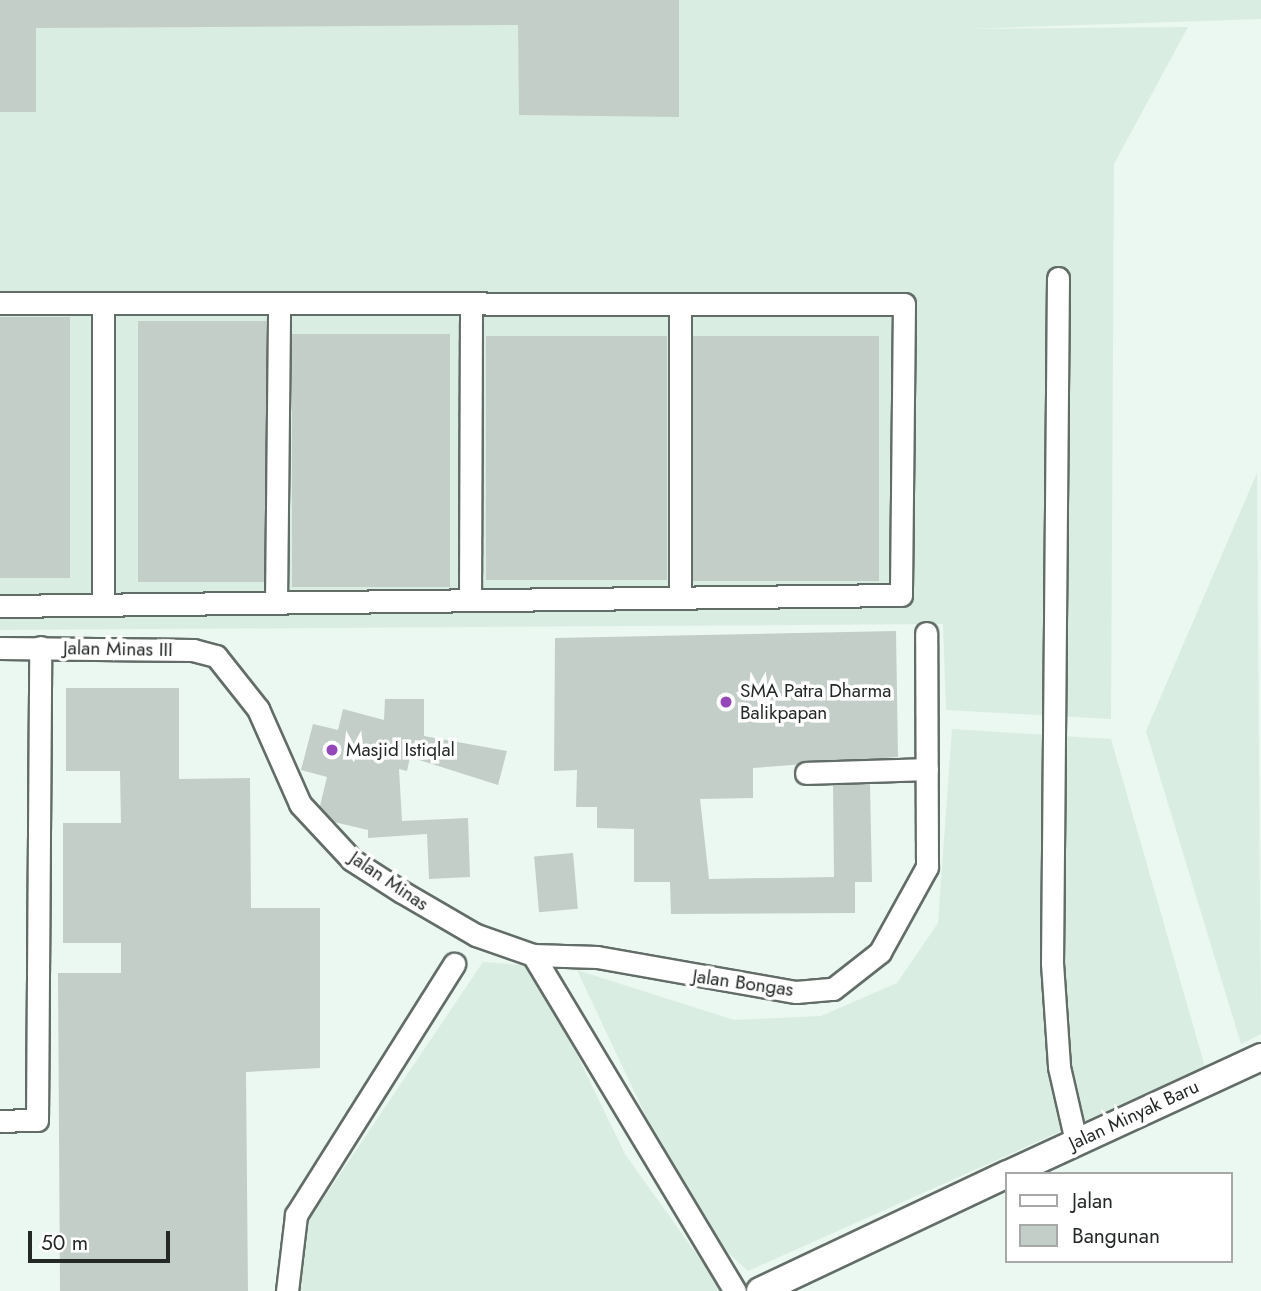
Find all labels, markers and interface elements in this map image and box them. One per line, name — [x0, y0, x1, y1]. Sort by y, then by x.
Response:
street label: Jalan Minas III — [63, 637, 173, 661]
place label: SMA Patra Dharma Balikpapan — [740, 680, 891, 724]
marker: SMA Patra Dharma Balikpapan — [718, 694, 734, 710]
place label: Masjid Istiqlal — [346, 739, 455, 761]
marker: Masjid Istiqlal — [324, 742, 340, 758]
street label: Jalan Minas — [345, 846, 433, 916]
street label: Jalan Bongas — [691, 965, 795, 1001]
street label: Jalan Minyak Baru — [1065, 1075, 1203, 1155]
legend — [1006, 1172, 1233, 1263]
text: Jalan — [1072, 1186, 1113, 1216]
scale bar — [32, 1218, 173, 1262]
text: Bangunan — [1072, 1221, 1160, 1251]
text: 50 m — [41, 1228, 88, 1258]

